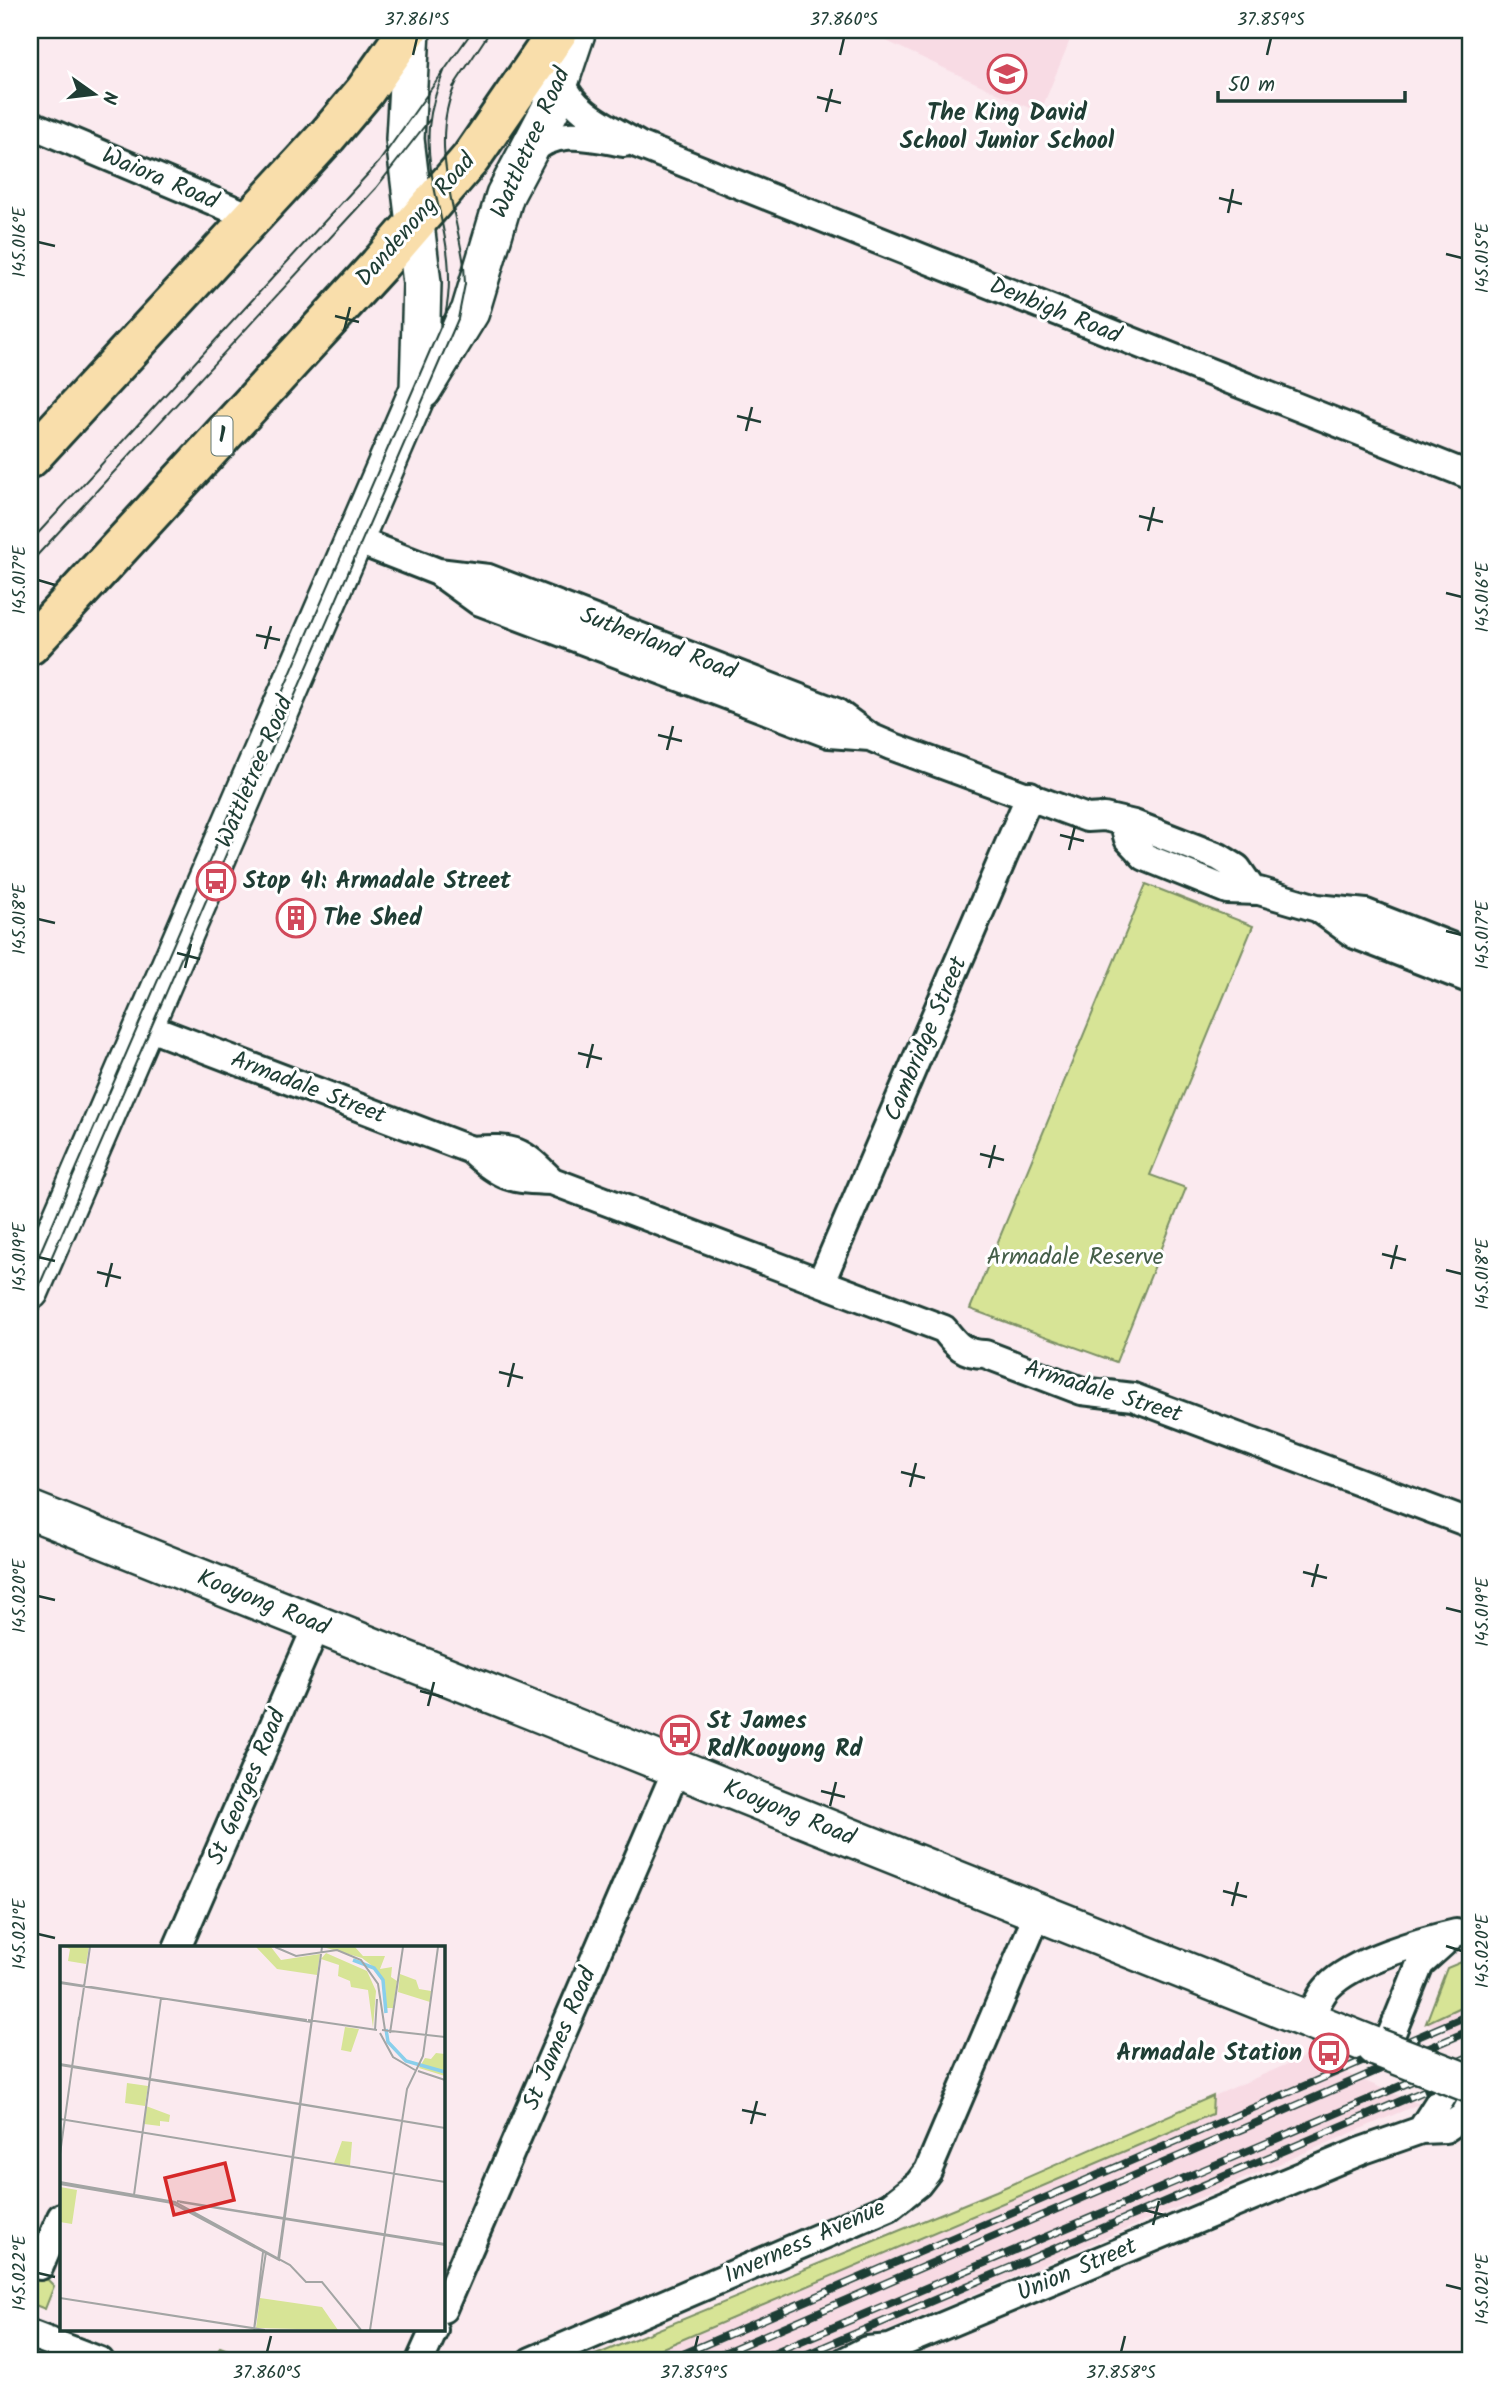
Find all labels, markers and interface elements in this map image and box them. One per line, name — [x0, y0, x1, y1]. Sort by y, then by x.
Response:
text: 37.861°S — [385, 6, 450, 35]
text: 37.860°S — [810, 6, 879, 35]
text: 37.859°S — [1237, 6, 1305, 35]
school or university icon: The King David School Junior School — [986, 53, 1028, 95]
north arrow — [60, 60, 130, 130]
street label: Wattletree Road — [480, 60, 582, 225]
scale bar — [1218, 60, 1405, 104]
text: 50 m — [1228, 69, 1275, 102]
text: N — [93, 88, 125, 107]
place label: The King David School Junior School — [900, 94, 1115, 161]
street label: Waiora Road — [96, 137, 225, 221]
street label: Dandenong Road — [346, 143, 486, 296]
text: 145.016°E — [6, 206, 35, 277]
text: 145.015°E — [1469, 222, 1498, 293]
street label: Denbigh Road — [983, 267, 1128, 356]
road number: 1 — [212, 416, 232, 456]
text: 145.017°E — [6, 545, 35, 615]
text: 145.016°E — [1469, 561, 1498, 632]
street label: Sutherland Road — [574, 596, 743, 692]
street label: Wattletree Road — [205, 689, 305, 854]
bus stop icon: Stop 41: Armadale Street — [195, 860, 237, 902]
place label: Stop 41: Armadale Street — [243, 862, 512, 901]
text: 145.018°E — [6, 883, 35, 955]
building icon: The Shed — [275, 897, 317, 939]
place label: The Shed — [323, 899, 423, 938]
text: 145.017°E — [1469, 900, 1498, 970]
street label: Cambridge Street — [874, 950, 979, 1127]
street label: Armadale Street — [225, 1041, 392, 1136]
text: 145.019°E — [6, 1222, 35, 1292]
park label: Armadale Reserve — [986, 1238, 1164, 1277]
text: 145.018°E — [1469, 1238, 1498, 1310]
street label: Armadale Street — [1019, 1349, 1187, 1435]
text: 145.020°E — [6, 1558, 35, 1633]
street label: Kooyong Road — [191, 1559, 336, 1648]
text: 145.019°E — [1469, 1577, 1498, 1647]
street label: St Georges Road — [197, 1702, 298, 1871]
place label: St James Rd/Kooyong Rd — [707, 1702, 863, 1769]
bus stop icon: St James Rd/Kooyong Rd — [659, 1714, 701, 1756]
street label: Kooyong Road — [717, 1769, 862, 1858]
text: 145.021°E — [6, 1898, 35, 1970]
text: 145.020°E — [1469, 1913, 1498, 1988]
inset map — [60, 1946, 444, 2332]
street label: St James Road — [512, 1960, 608, 2117]
bus stop icon: Armadale Station — [1308, 2032, 1350, 2074]
place label: Armadale Station — [1116, 2034, 1302, 2073]
street label: Inverness Avenue — [718, 2189, 892, 2295]
street label: Union Street — [1011, 2227, 1144, 2313]
text: 145.022°E — [6, 2235, 35, 2311]
text: 145.021°E — [1469, 2253, 1498, 2325]
text: 37.860°S — [233, 2359, 302, 2388]
text: 37.859°S — [660, 2359, 728, 2388]
text: 37.858°S — [1086, 2359, 1156, 2388]

